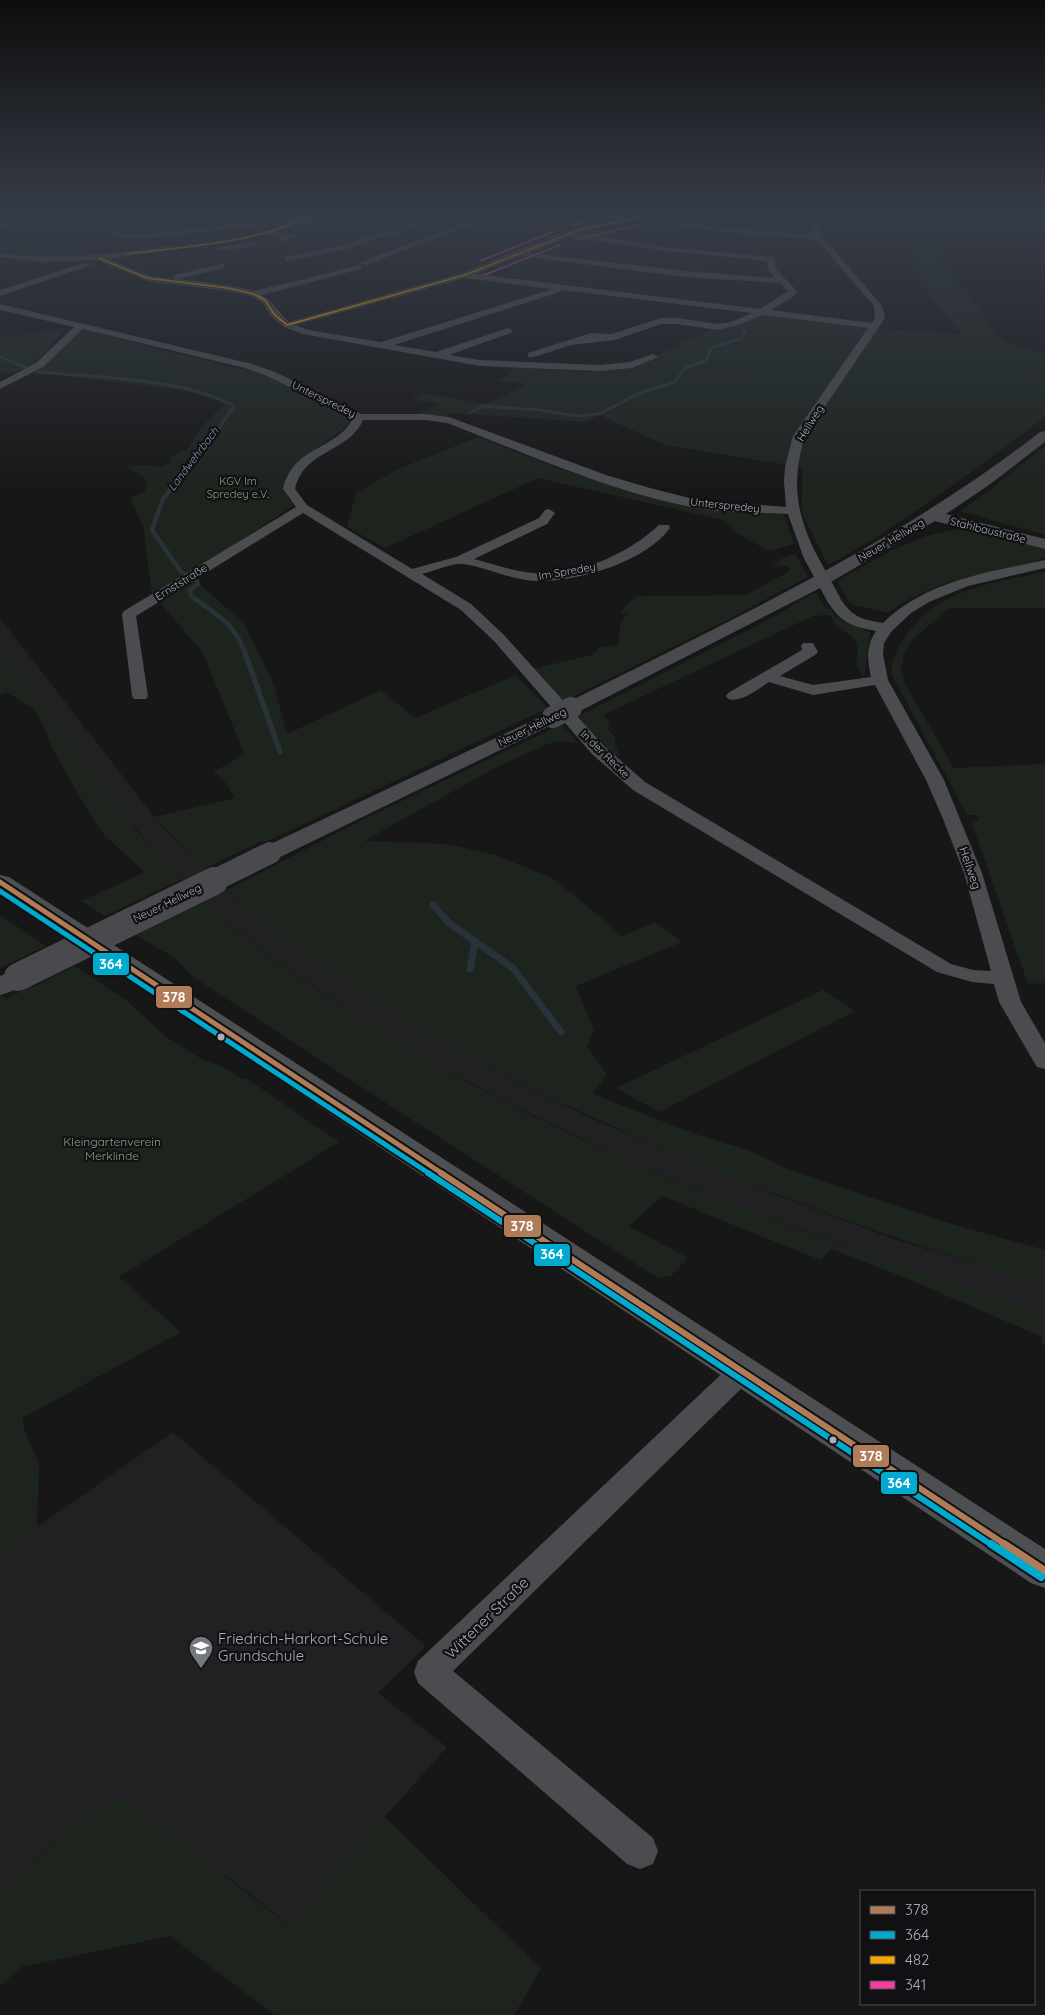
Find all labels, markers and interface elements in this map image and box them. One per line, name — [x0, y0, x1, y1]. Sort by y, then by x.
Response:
street label: Unterspredey — [290, 377, 358, 421]
street label: Hellweg — [793, 402, 827, 444]
water label: Landwehrbach — [165, 424, 222, 493]
park label: KGV Im Spredey e.V. — [207, 474, 269, 501]
street label: Unterspredey — [690, 494, 760, 516]
street label: Stahlbaustraße — [949, 514, 1027, 546]
street label: Neuer Hellweg — [855, 515, 927, 565]
street label: Im Spredey — [537, 559, 597, 583]
street label: Ernststraße — [152, 561, 210, 603]
street label: Neuer Hellweg — [496, 704, 568, 750]
street label: In der Recke — [577, 727, 633, 781]
street label: Hellweg — [956, 845, 985, 891]
street label: Neuer Hellweg — [131, 880, 203, 926]
line badge: 364 — [92, 952, 130, 976]
text: 364 — [99, 955, 123, 973]
line badge: 378 — [155, 985, 193, 1009]
text: 378 — [163, 988, 186, 1006]
unlabelled marker — [216, 1032, 226, 1042]
park label: Kleingartenverein Merklinde — [63, 1134, 161, 1163]
line badge: 378 — [503, 1214, 542, 1238]
text: 378 — [511, 1217, 534, 1235]
line badge: 364 — [533, 1243, 571, 1267]
text: 364 — [540, 1245, 564, 1263]
unlabelled marker — [828, 1435, 838, 1445]
line badge: 378 — [852, 1444, 890, 1468]
text: 378 — [860, 1447, 883, 1465]
line badge: 364 — [880, 1471, 918, 1495]
text: 364 — [887, 1474, 911, 1492]
street label: Wittener Straße — [441, 1573, 532, 1662]
place label: Friedrich-Harkort-Schule Grundschule — [218, 1629, 388, 1665]
school or university icon: Friedrich-Harkort-Schule Grundschule — [188, 1635, 214, 1669]
legend — [860, 1890, 1035, 2005]
text: 378 — [905, 1900, 929, 1919]
text: 364 — [905, 1925, 929, 1944]
text: 482 — [905, 1950, 929, 1969]
text: 341 — [905, 1975, 926, 1994]

